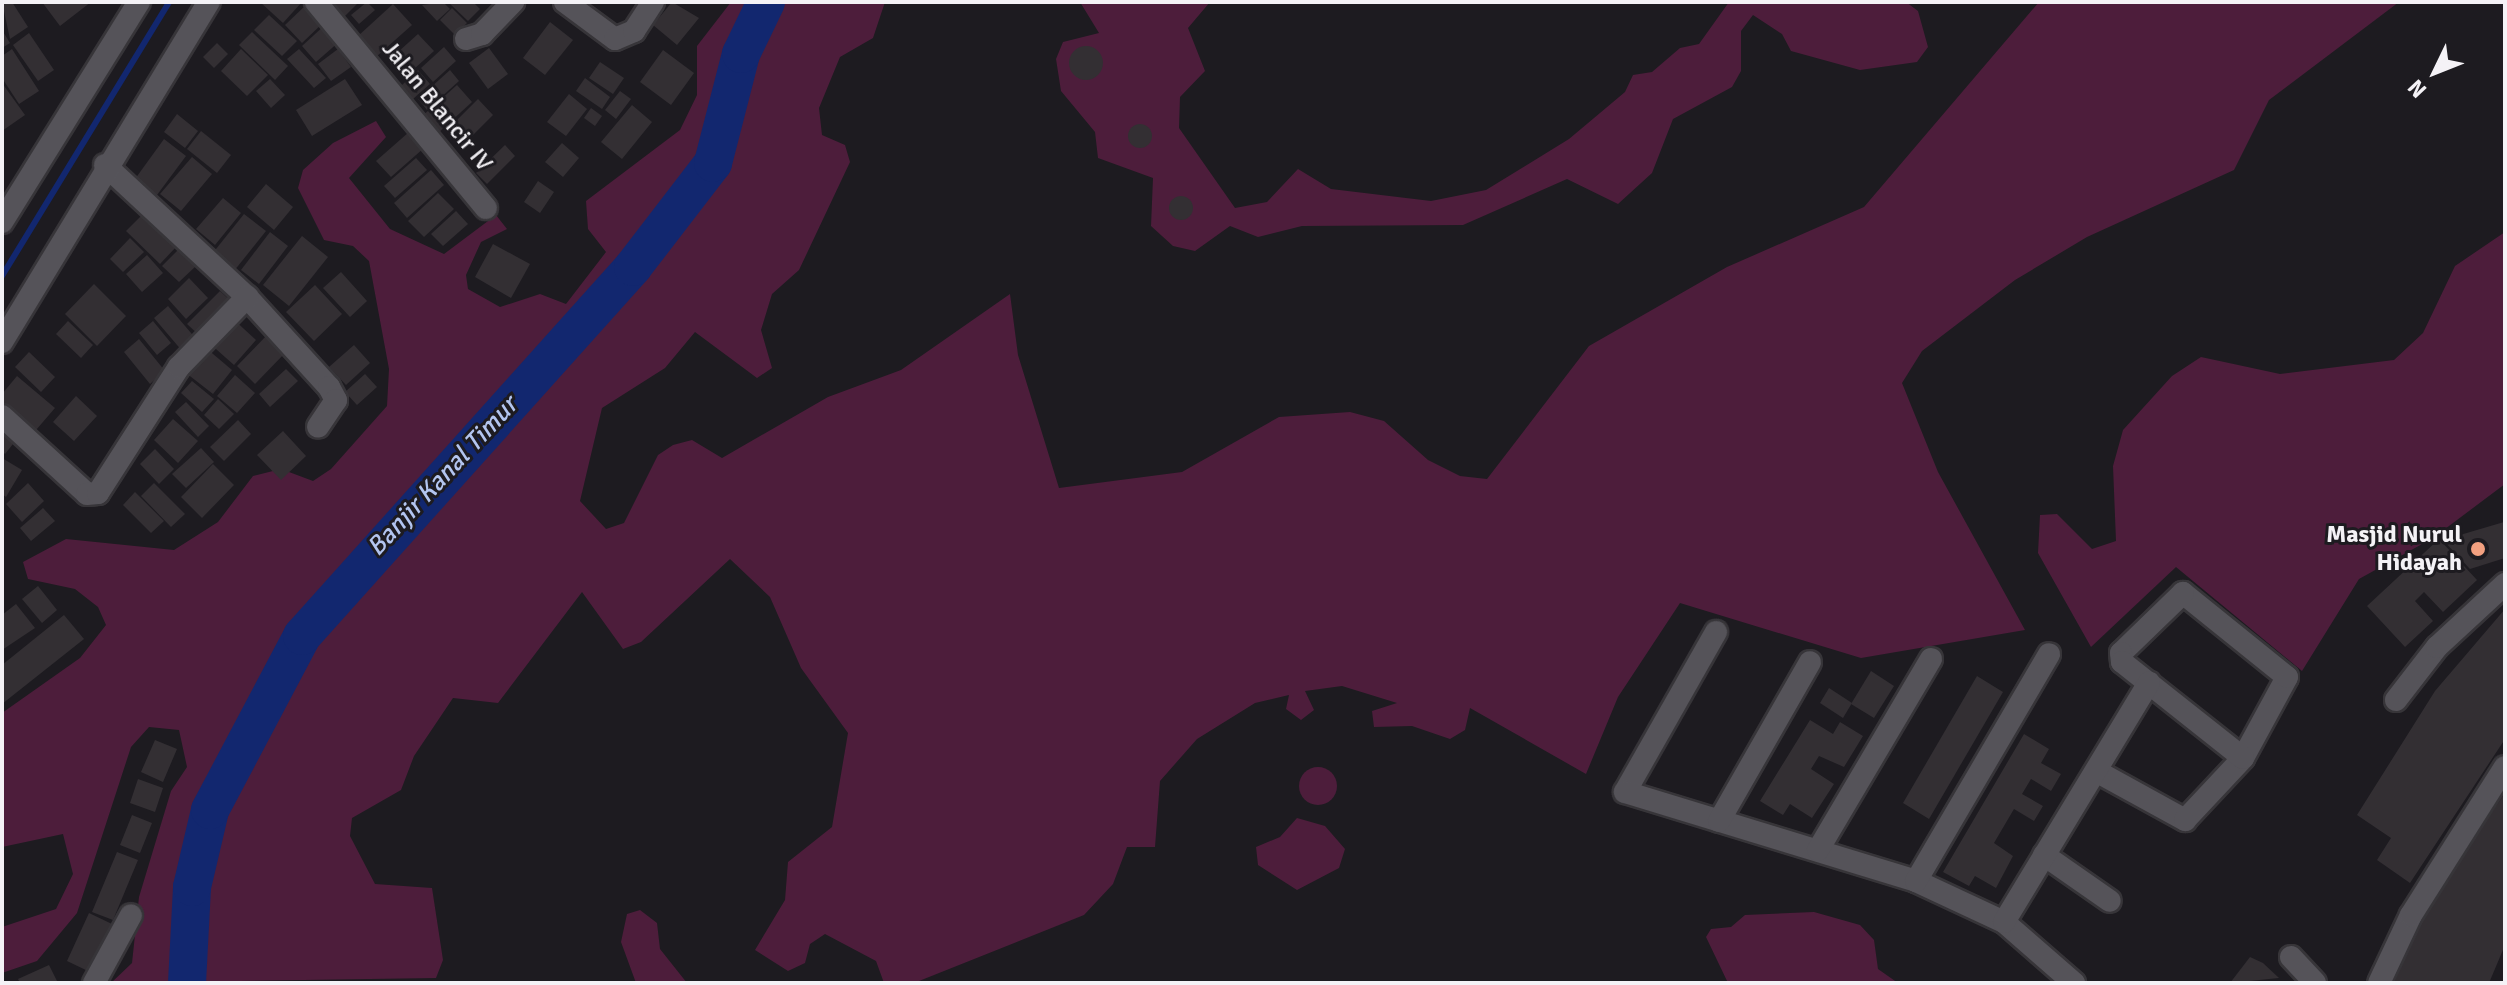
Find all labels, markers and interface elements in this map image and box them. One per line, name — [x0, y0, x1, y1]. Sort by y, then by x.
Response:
north arrow — [2395, 32, 2475, 112]
street label: Jalan Blancir IV — [376, 35, 498, 177]
text: N — [2402, 74, 2432, 104]
water label: Banjir Kanal Timur — [361, 391, 525, 563]
place label: Masjid Nurul Hidayah — [2326, 521, 2462, 577]
marker: Masjid Nurul Hidayah — [2469, 540, 2487, 558]

